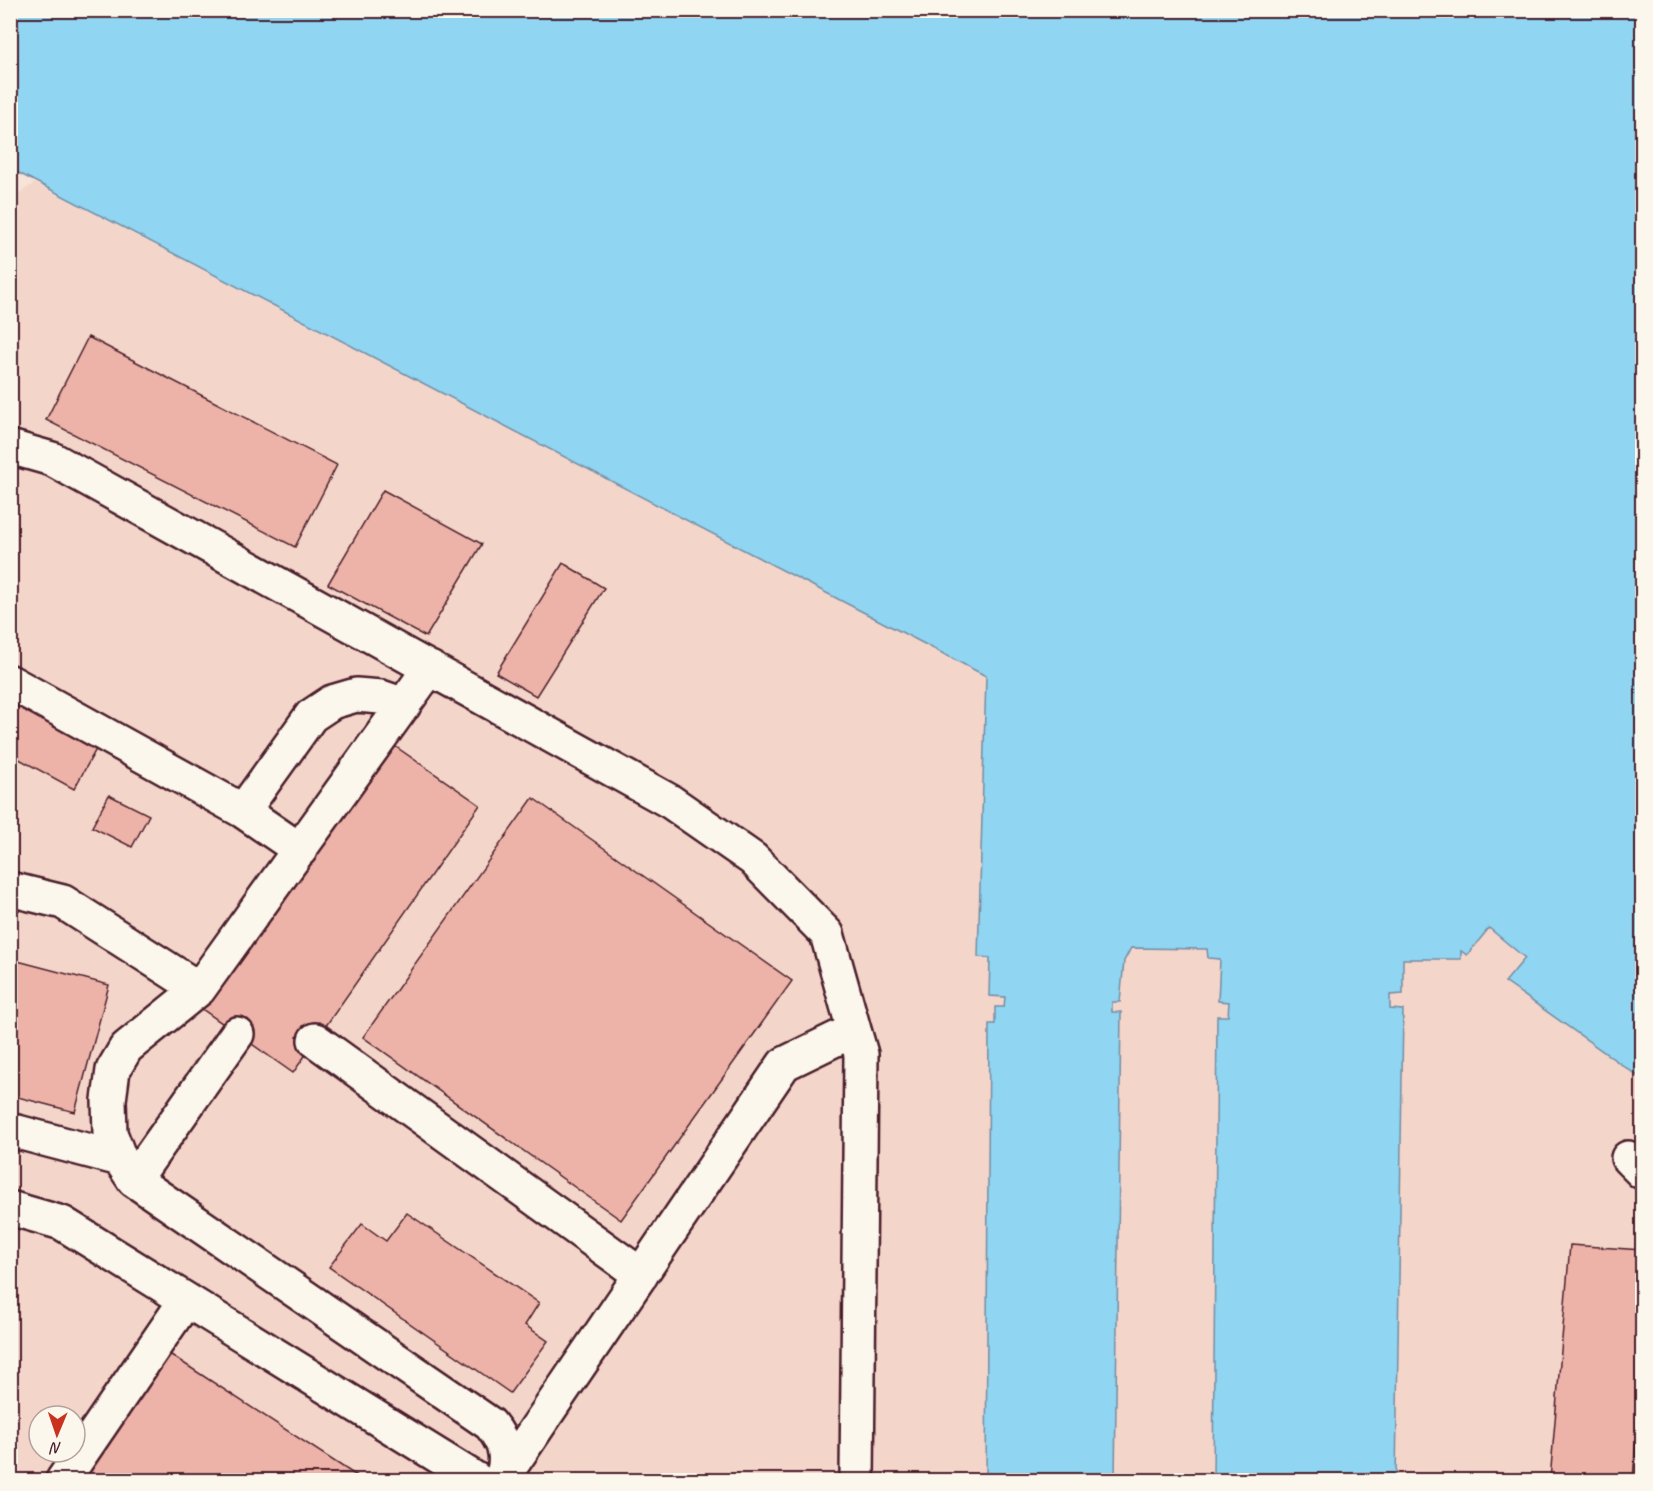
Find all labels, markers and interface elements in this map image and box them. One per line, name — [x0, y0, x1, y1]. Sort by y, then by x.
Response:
north arrow — [27, 1404, 87, 1464]
text: N — [48, 1438, 62, 1458]

